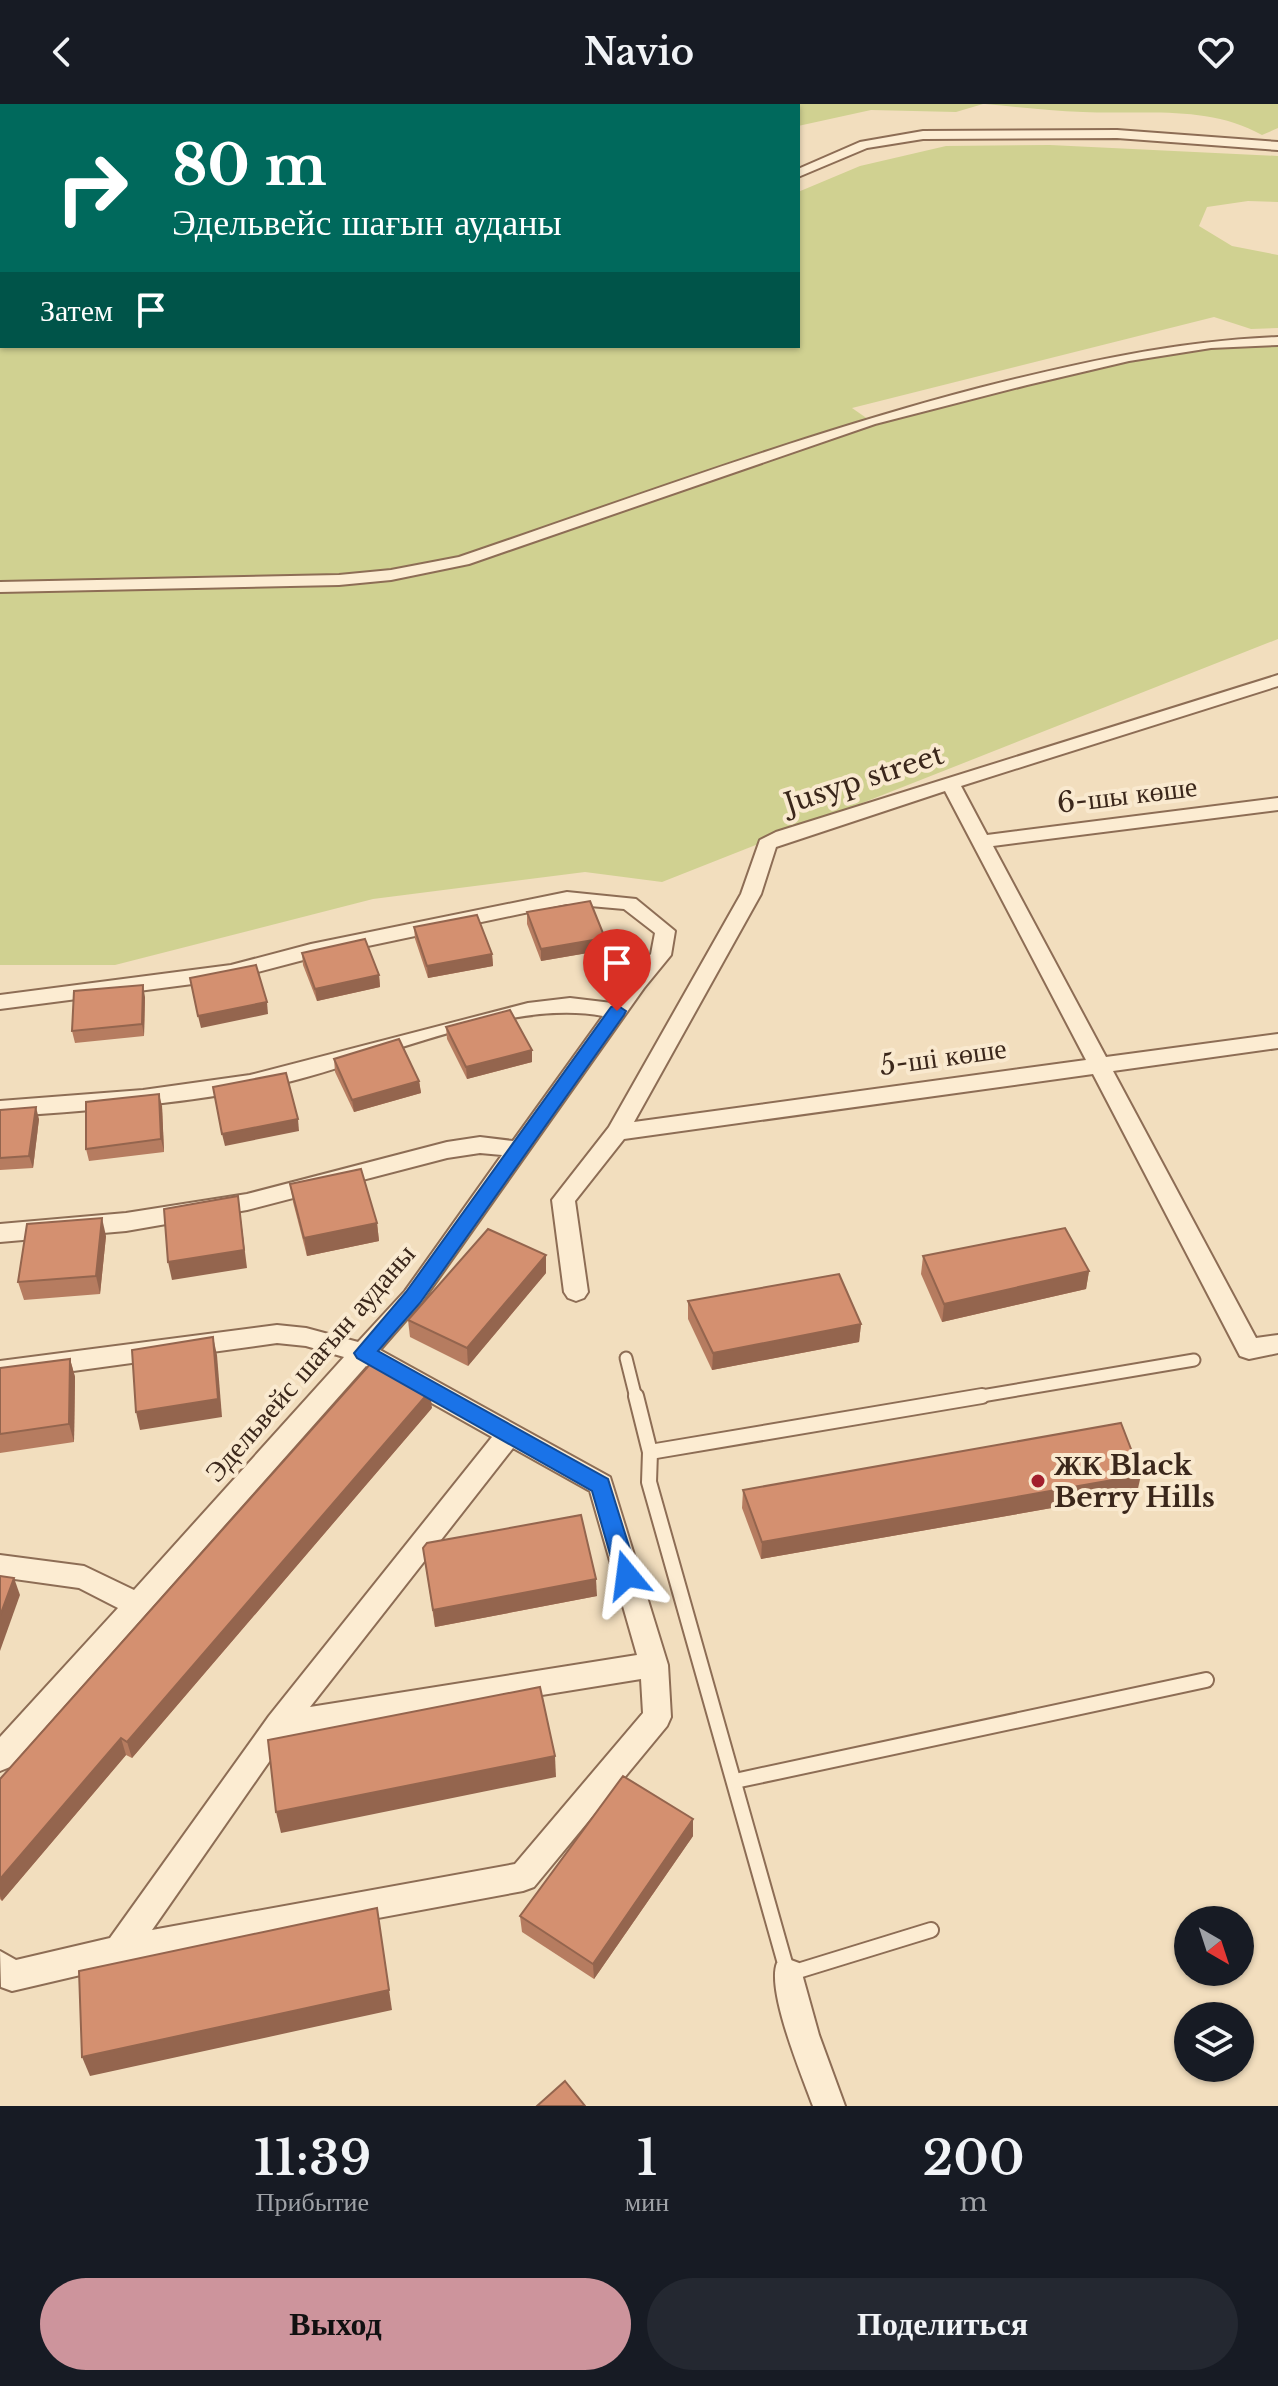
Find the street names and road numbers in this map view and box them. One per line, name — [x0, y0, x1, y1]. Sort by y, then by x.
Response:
street label: Jusyp street — [776, 737, 949, 822]
street label: 6-шы көше — [1055, 769, 1199, 821]
street label: 5-ші көше — [877, 1031, 1009, 1083]
street label: Эдельвейс шағын ауданы — [197, 1237, 423, 1489]

